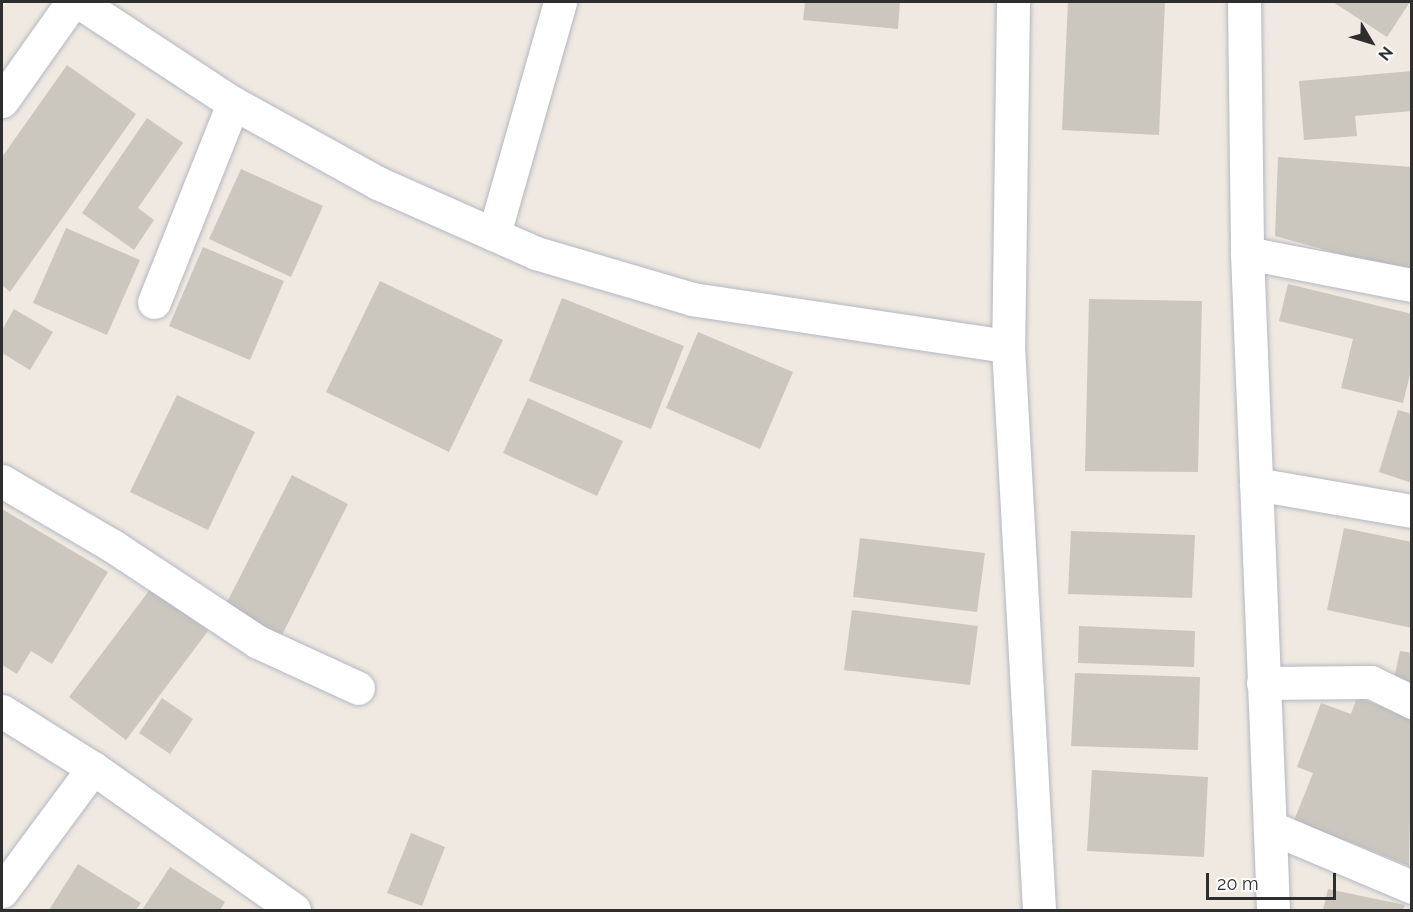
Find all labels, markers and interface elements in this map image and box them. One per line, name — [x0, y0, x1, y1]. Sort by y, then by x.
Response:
north arrow — [1341, 12, 1401, 72]
text: N — [1374, 43, 1397, 64]
scale bar — [1209, 861, 1340, 899]
text: 20 m — [1217, 873, 1259, 894]

